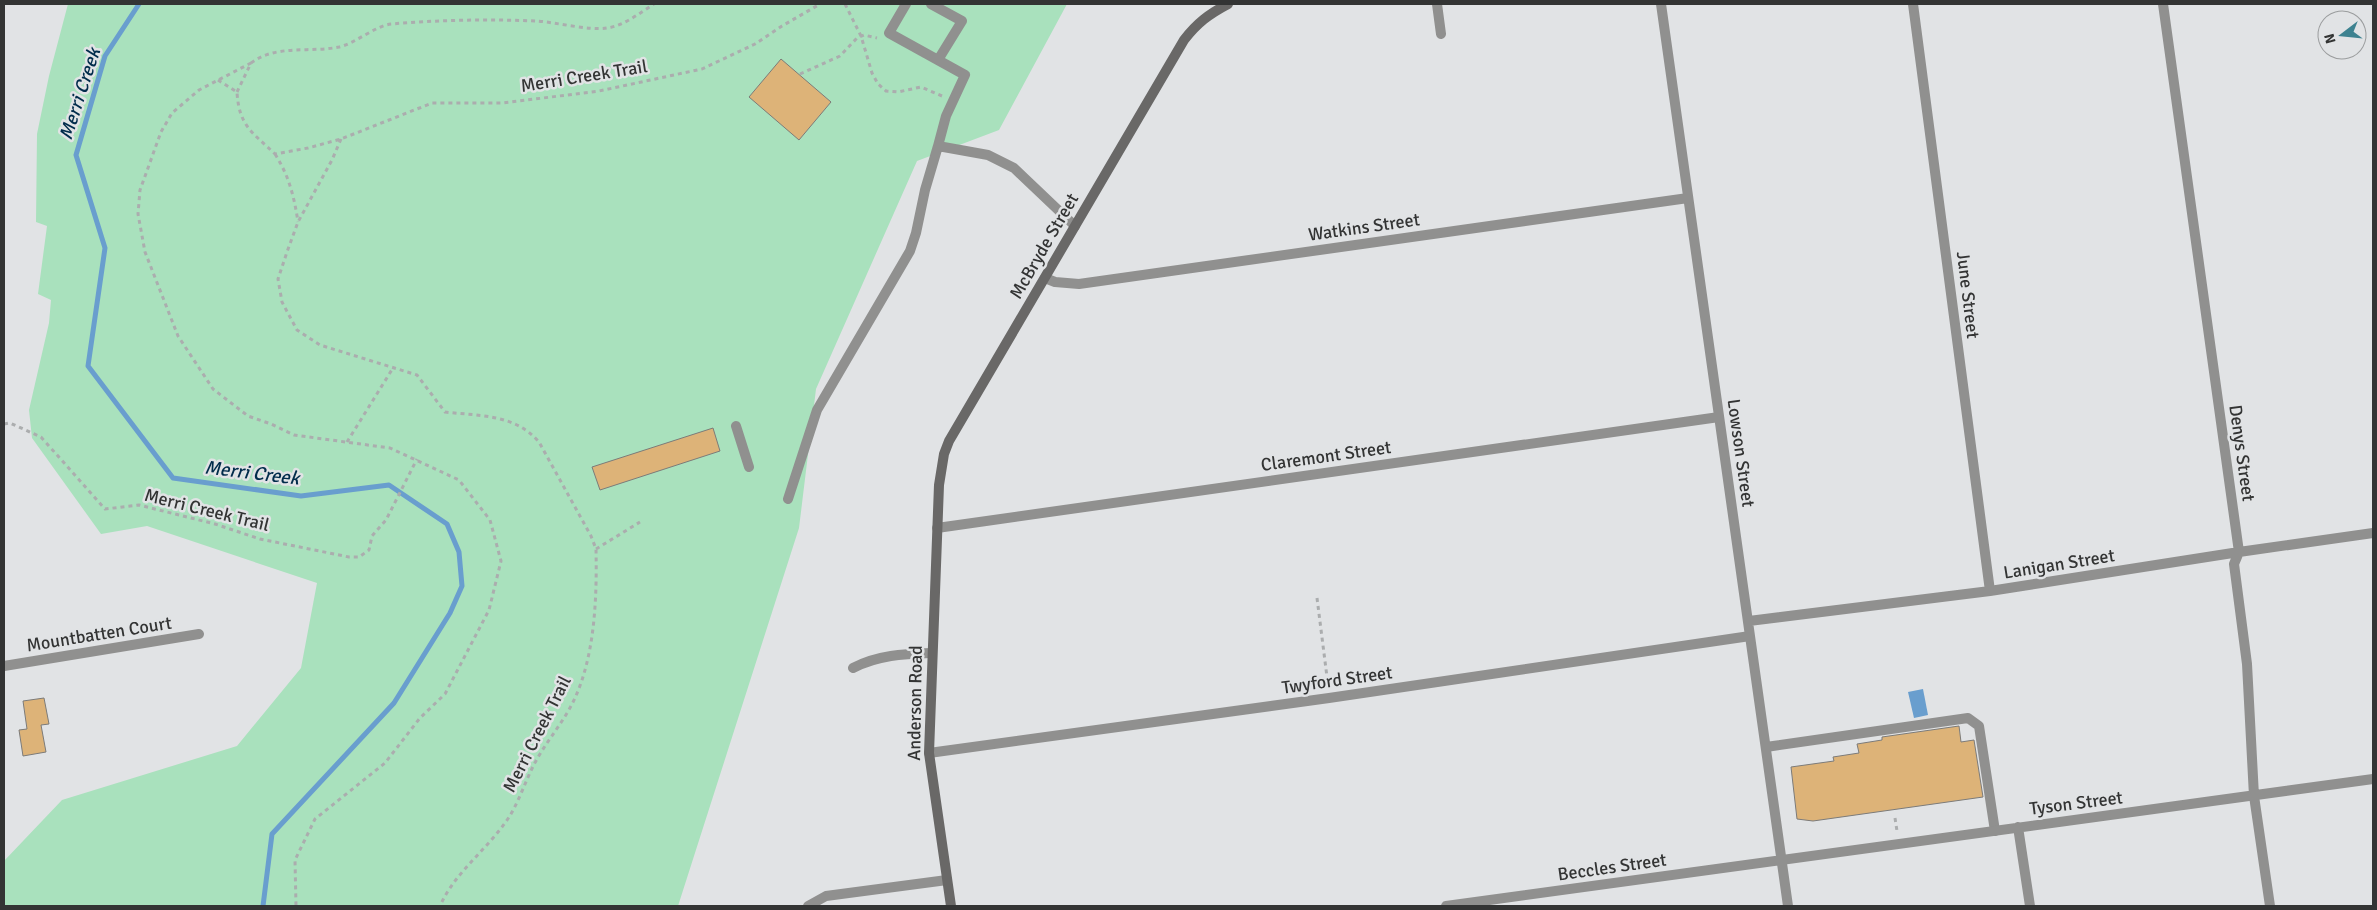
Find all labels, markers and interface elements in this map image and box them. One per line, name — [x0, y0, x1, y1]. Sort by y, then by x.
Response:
north arrow — [2317, 10, 2367, 60]
text: N — [2320, 31, 2339, 45]
water label: Merri Creek — [54, 44, 107, 143]
street label: Merri Creek Trail — [519, 55, 649, 97]
street label: McBryde Street — [1005, 189, 1083, 303]
street label: Watkins Street — [1307, 208, 1421, 246]
street label: June Street — [1952, 250, 1984, 340]
street label: Lowson Street — [1723, 397, 1759, 509]
street label: Denys Street — [2224, 403, 2260, 503]
street label: Claremont Street — [1259, 436, 1393, 476]
water label: Merri Creek — [203, 455, 302, 491]
street label: Merri Creek Trail — [142, 484, 272, 536]
street label: Lanigan Street — [2002, 544, 2116, 584]
street label: Mountbatten Court — [25, 612, 173, 656]
street label: Anderson Road — [903, 645, 927, 761]
street label: Twyford Street — [1280, 661, 1394, 699]
street label: Merri Creek Trail — [498, 672, 576, 796]
street label: Tyson Street — [2028, 786, 2124, 820]
street label: Beccles Street — [1556, 848, 1668, 886]

